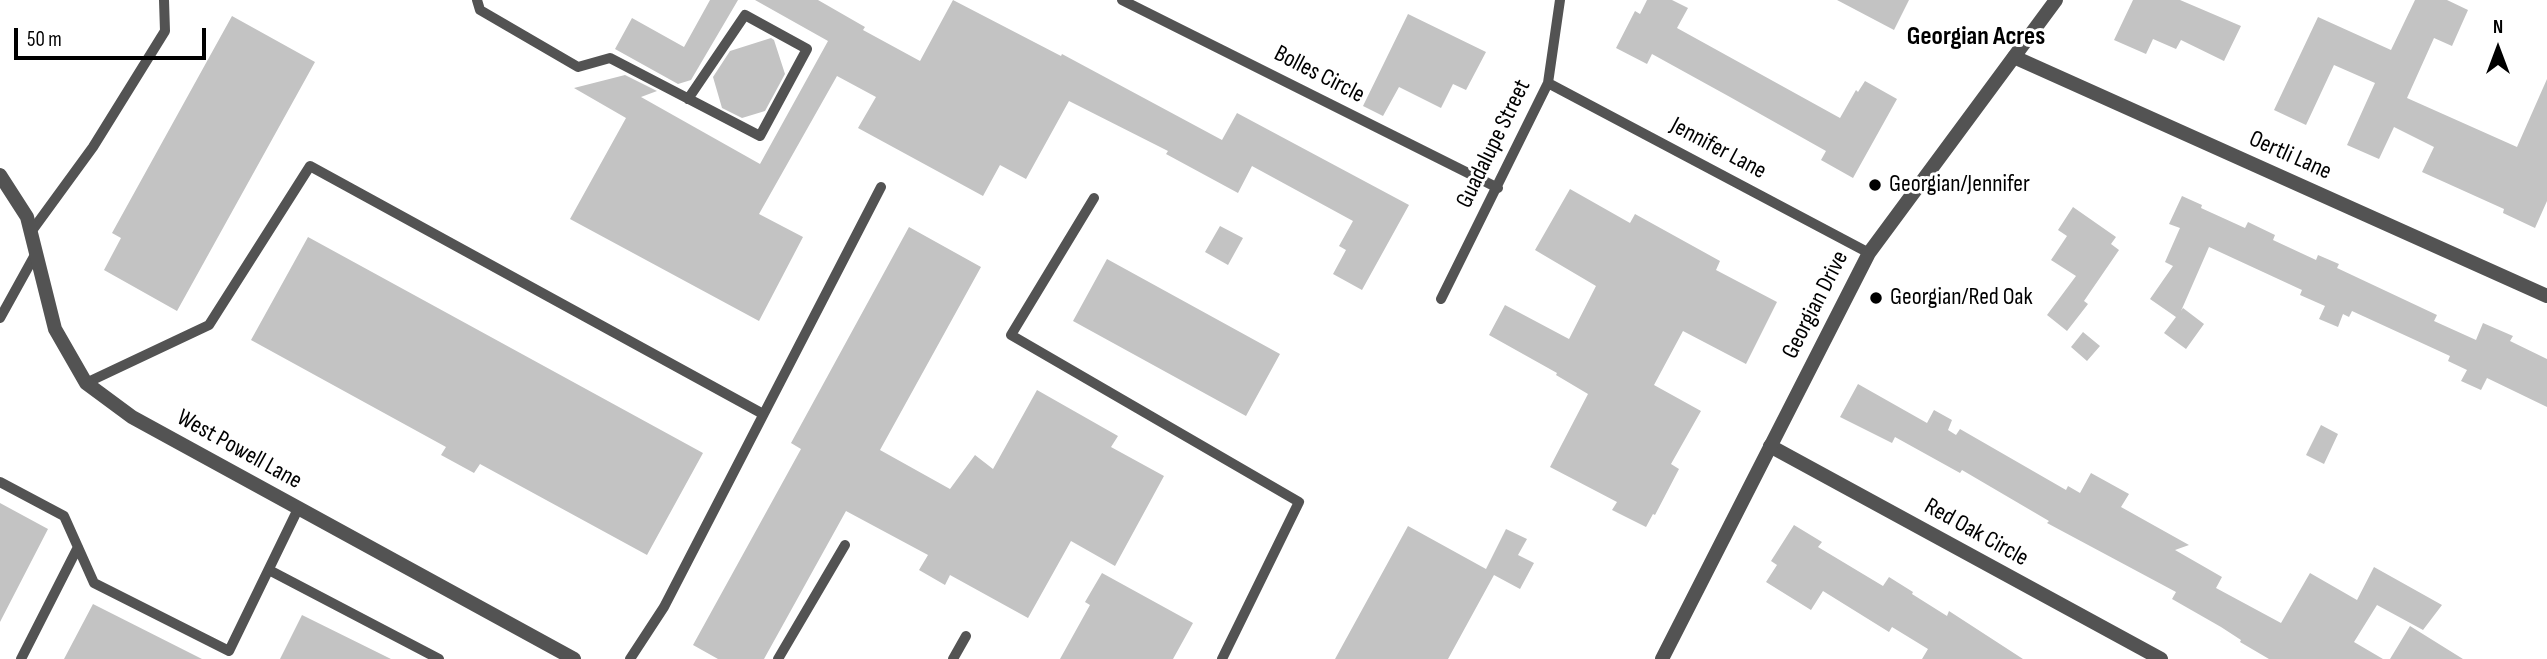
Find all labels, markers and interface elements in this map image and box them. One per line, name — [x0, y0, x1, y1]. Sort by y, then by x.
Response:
scale bar — [18, 14, 210, 58]
north arrow — [2463, 14, 2533, 84]
text: N — [2493, 16, 2503, 39]
district label: Georgian Acres — [1907, 21, 2045, 53]
text: 50 m — [27, 27, 62, 52]
street label: Bolles Circle — [1269, 40, 1369, 110]
street label: Guadalupe Street — [1451, 75, 1537, 213]
street label: Jennifer Lane — [1665, 112, 1771, 186]
street label: Oertli Lane — [2244, 125, 2336, 187]
place label: Georgian/Jennifer — [1889, 171, 2030, 199]
marker: Georgian/Jennifer — [1867, 177, 1883, 193]
street label: Georgian Drive — [1777, 246, 1855, 364]
place label: Georgian/Red Oak — [1890, 284, 2033, 312]
marker: Georgian/Red Oak — [1868, 290, 1884, 306]
street label: West Powell Lane — [171, 404, 307, 496]
street label: Red Oak Circle — [1919, 493, 2033, 573]

